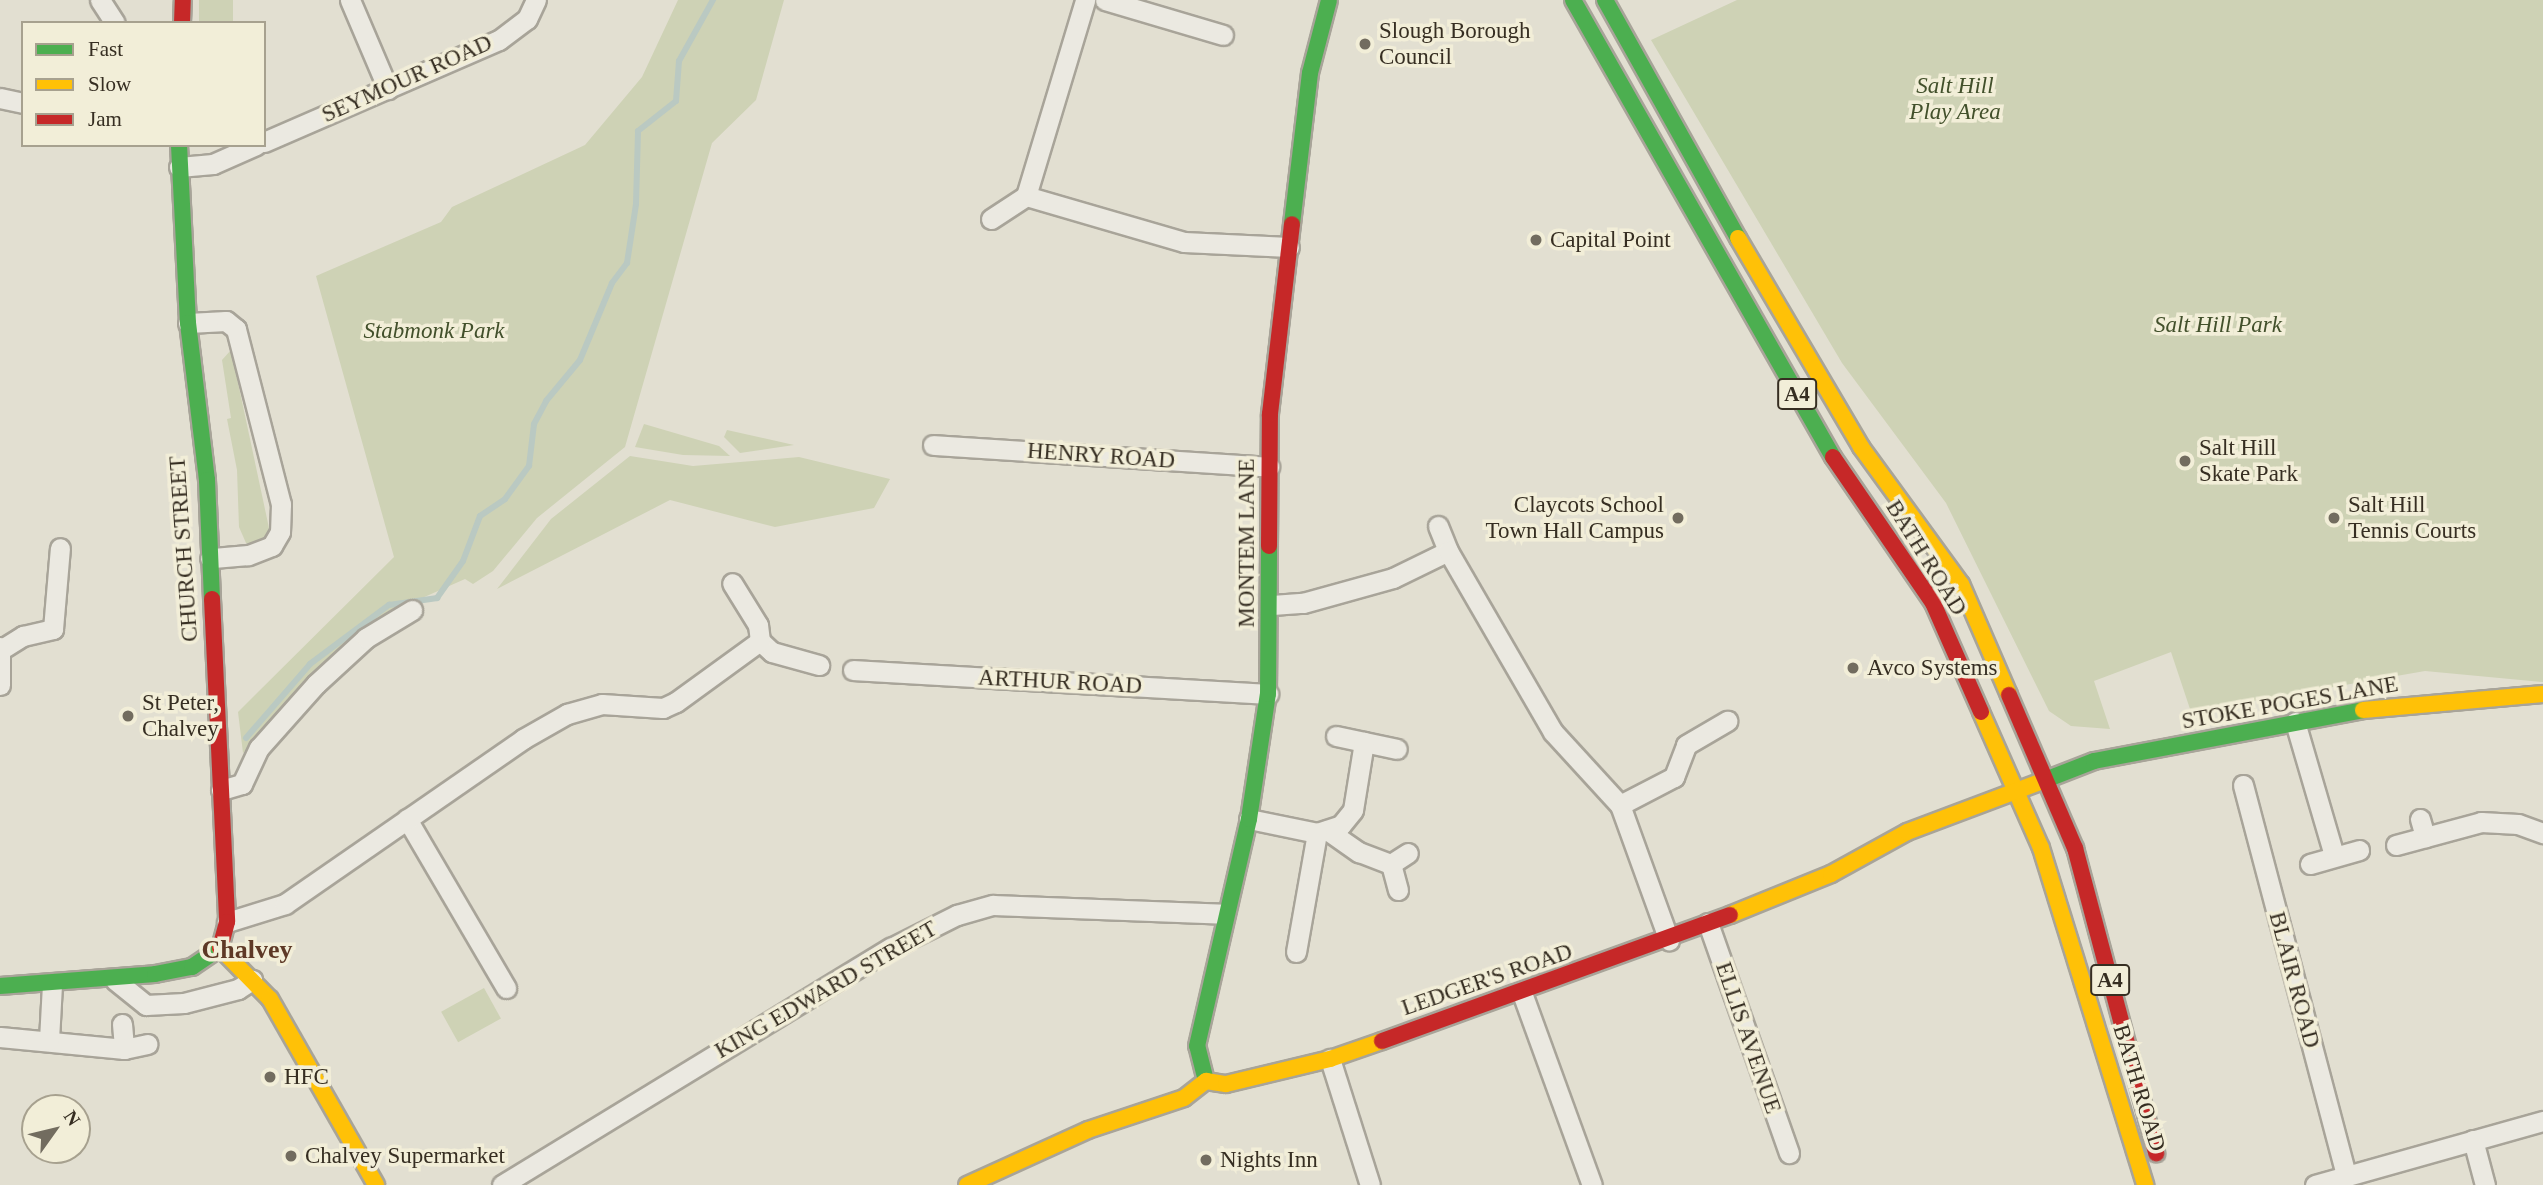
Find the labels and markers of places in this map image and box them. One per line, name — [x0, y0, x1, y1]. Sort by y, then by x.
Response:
place label: Slough Borough Council — [1379, 17, 1530, 71]
marker: Slough Borough Council — [1357, 36, 1373, 52]
place label: Capital Point — [1550, 226, 1671, 254]
marker: Capital Point — [1528, 232, 1544, 248]
place label: Salt Hill Skate Park — [2199, 434, 2298, 488]
marker: Salt Hill Skate Park — [2177, 453, 2193, 469]
place label: Claycots School Town Hall Campus — [1485, 491, 1664, 545]
place label: Salt Hill Tennis Courts — [2348, 491, 2476, 545]
marker: Claycots School Town Hall Campus — [1670, 510, 1686, 526]
marker: Salt Hill Tennis Courts — [2326, 510, 2342, 526]
place label: Avco Systems — [1867, 654, 1998, 682]
marker: Avco Systems — [1845, 660, 1861, 676]
place label: St Peter, Chalvey — [142, 689, 219, 743]
marker: St Peter, Chalvey — [120, 708, 136, 724]
place label: HFC — [284, 1063, 329, 1091]
marker: HFC — [262, 1069, 278, 1085]
place label: Chalvey Supermarket — [305, 1142, 505, 1170]
place label: Nights Inn — [1220, 1146, 1318, 1174]
marker: Chalvey Supermarket — [283, 1148, 299, 1164]
marker: Nights Inn — [1198, 1152, 1214, 1168]

